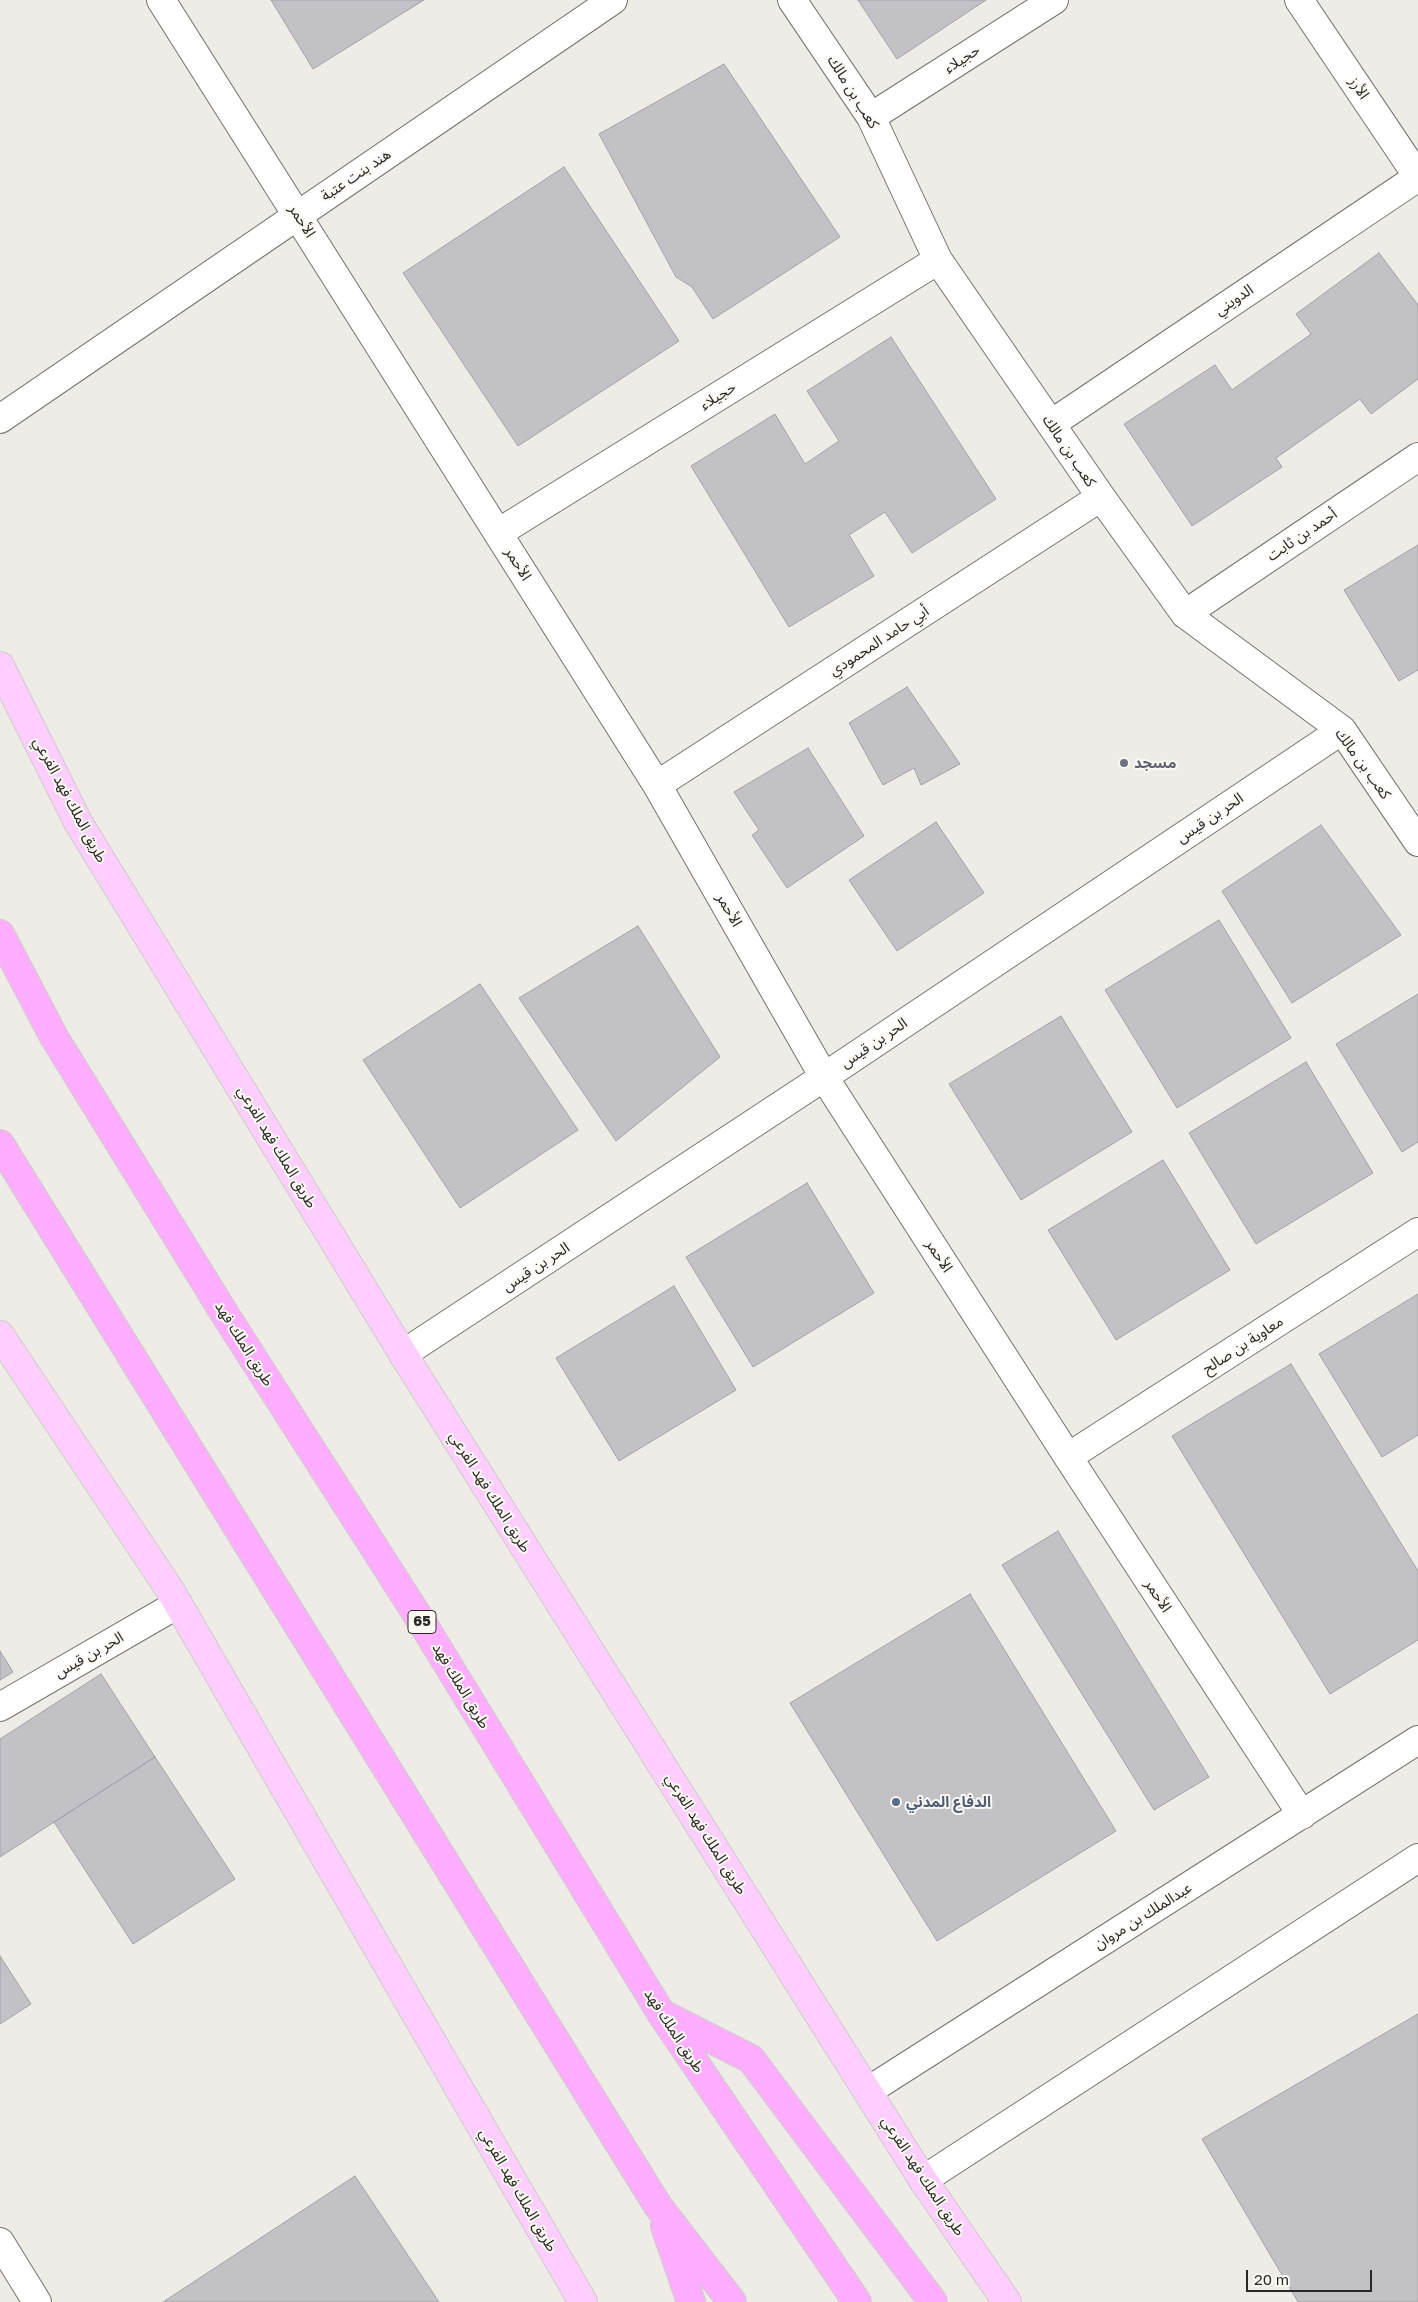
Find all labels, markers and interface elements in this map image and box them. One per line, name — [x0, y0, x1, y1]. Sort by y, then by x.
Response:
street label: حجيلاء — [941, 41, 983, 77]
street label: كعب بن مالك — [823, 52, 883, 132]
street label: الأرز — [1345, 73, 1373, 103]
street label: هند بنت عتبة — [318, 145, 394, 205]
street label: الأحمر — [285, 201, 319, 241]
street label: الدويني — [1211, 281, 1257, 319]
street label: حجيلاء — [697, 378, 739, 414]
street label: كعب بن مالك — [1038, 412, 1100, 490]
street label: أحمد بن ثابت — [1263, 505, 1341, 565]
street label: الأحمر — [501, 544, 535, 584]
street label: أبي حامد المحمودي — [826, 602, 932, 680]
street label: كعب بن مالك — [1331, 725, 1395, 803]
street label: طريق الملك فهد الفرعي — [29, 734, 111, 866]
place label: مسجد — [1134, 754, 1176, 772]
marker: مسجد — [1118, 757, 1130, 769]
street label: الحر بن قيس — [1173, 789, 1247, 847]
street label: الأحمر — [712, 890, 746, 930]
street label: الحر بن قيس — [837, 1014, 911, 1072]
street label: طريق الملك فهد الفرعي — [233, 1083, 321, 1211]
street label: الأحمر — [922, 1236, 956, 1276]
street label: الحر بن قيس — [499, 1239, 573, 1295]
street label: طريق الملك فهد — [211, 1298, 277, 1390]
street label: معاوية بن صالح — [1199, 1312, 1287, 1378]
street label: طريق الملك فهد الفرعي — [445, 1428, 535, 1556]
street label: الأحمر — [1141, 1576, 1175, 1616]
road number: 65 — [408, 1610, 436, 1634]
street label: الحر بن قيس — [51, 1628, 127, 1682]
street label: طريق الملك فهد — [428, 1640, 494, 1732]
street label: طريق الملك فهد الفرعي — [661, 1770, 751, 1898]
place label: الدفاع المدني — [906, 1793, 991, 1811]
marker: الدفاع المدني — [890, 1796, 902, 1808]
street label: عبدالملك بن مروان — [1091, 1879, 1195, 1953]
street label: طريق الملك فهد — [640, 1986, 708, 2076]
street label: طريق الملك فهد الفرعي — [878, 2113, 968, 2239]
street label: طريق الملك فهد الفرعي — [475, 2125, 561, 2255]
scale bar — [1248, 2260, 1374, 2292]
text: 20 m — [1254, 2270, 1289, 2288]

